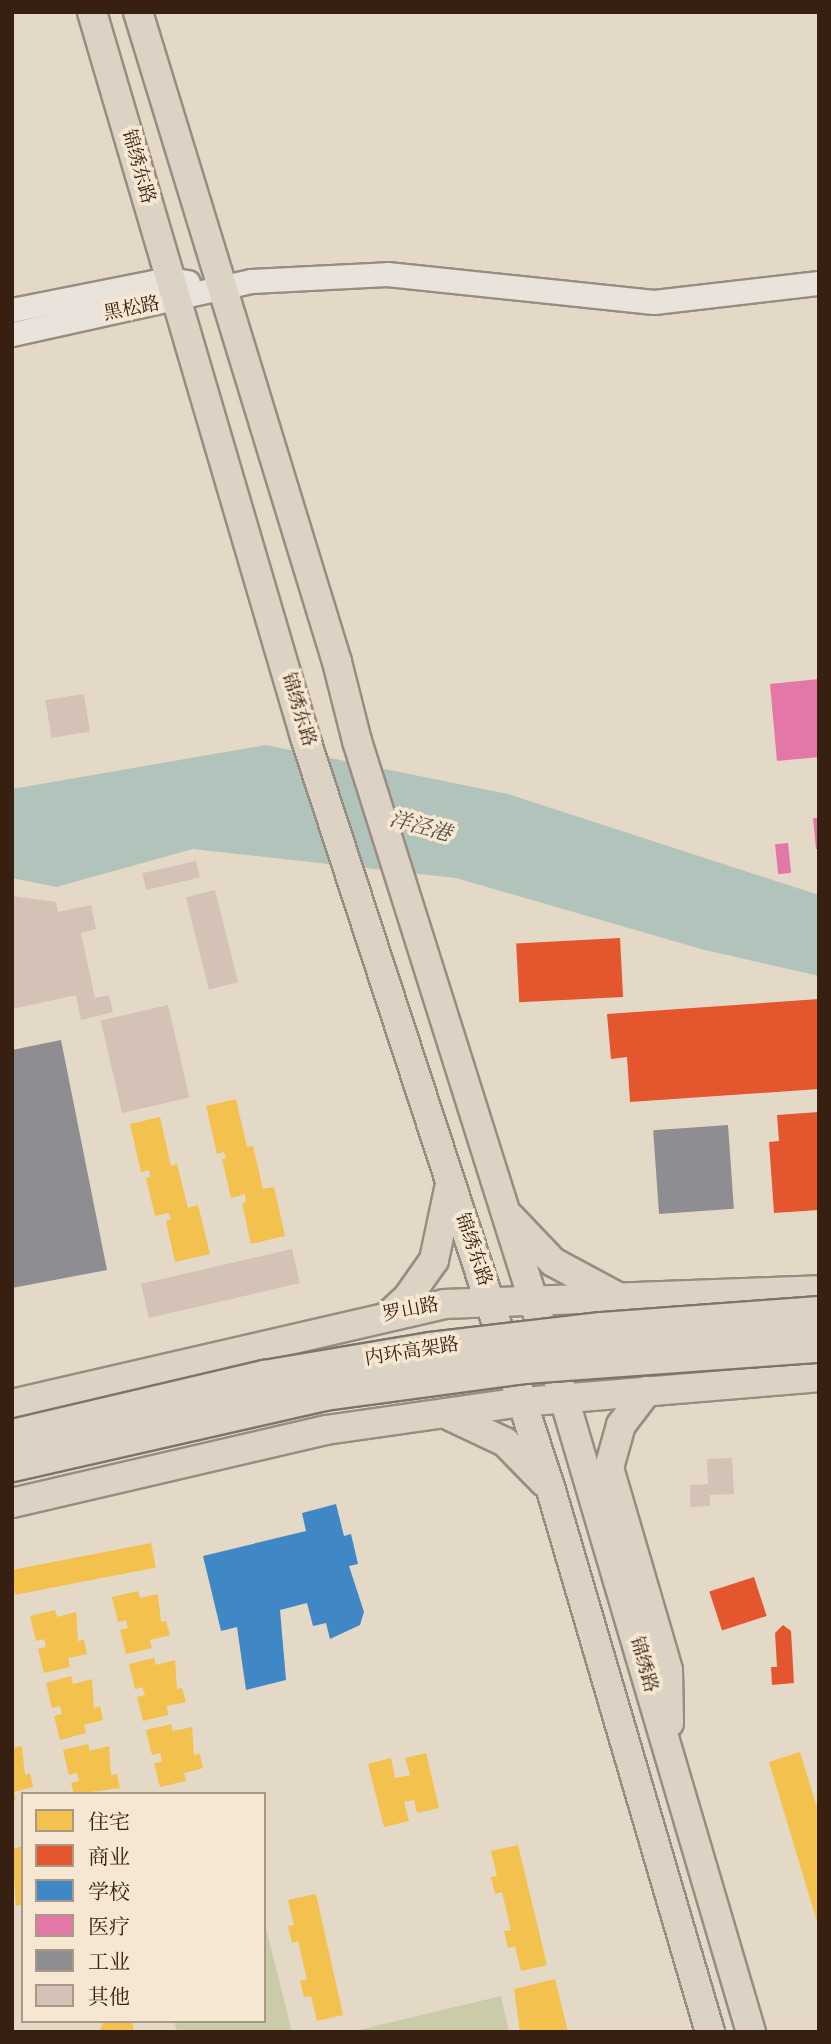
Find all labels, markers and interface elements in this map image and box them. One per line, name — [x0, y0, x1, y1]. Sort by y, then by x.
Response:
street label: 锦绣东路 — [116, 127, 158, 207]
street label: 黑松路 — [102, 293, 162, 327]
street label: 锦绣东路 — [275, 670, 319, 750]
water label: 洋泾港 — [386, 808, 454, 848]
street label: 锦绣东路 — [449, 1210, 495, 1290]
street label: 罗山路 — [381, 1294, 441, 1328]
street label: 内环高架路 — [363, 1334, 461, 1372]
street label: 锦绣路 — [623, 1634, 661, 1696]
legend — [21, 1792, 266, 2023]
text: 住宅 — [88, 1810, 130, 1837]
text: 商业 — [88, 1845, 130, 1872]
text: 学校 — [88, 1880, 130, 1907]
text: 医疗 — [88, 1915, 130, 1942]
text: 工业 — [88, 1950, 130, 1977]
text: 其他 — [88, 1985, 130, 2012]

